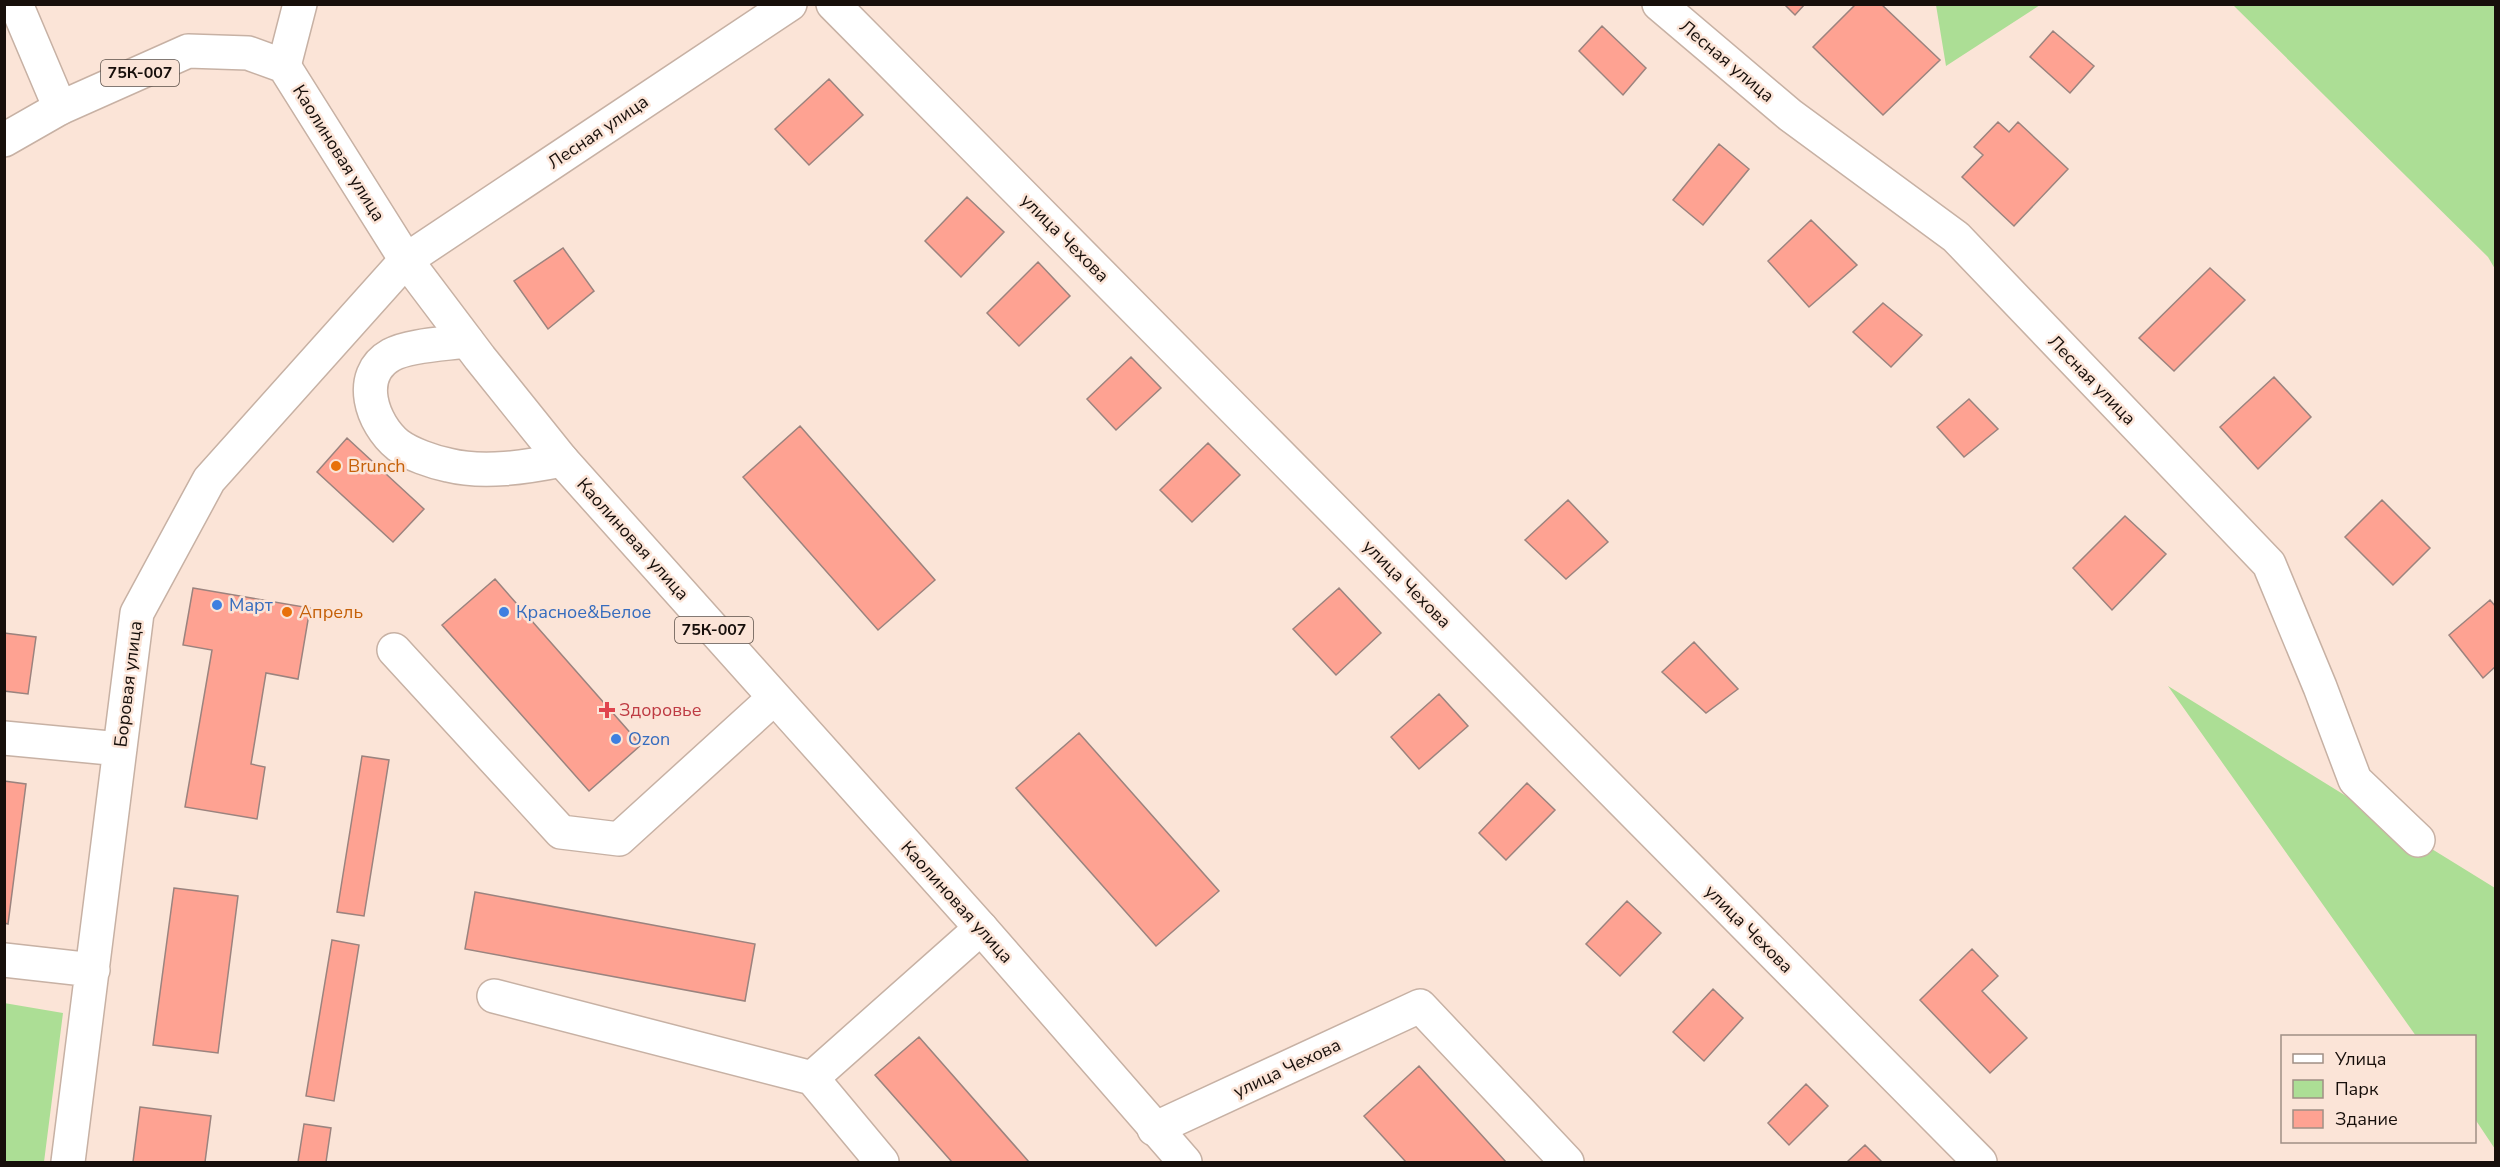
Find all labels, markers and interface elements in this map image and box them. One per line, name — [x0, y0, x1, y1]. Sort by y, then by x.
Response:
street label: Лесная улица — [1675, 14, 1779, 108]
road number: 75К-007 — [101, 60, 179, 86]
street label: Каолиновая улица — [287, 80, 391, 226]
street label: Лесная улица — [543, 90, 653, 174]
street label: улица Чехова — [1016, 189, 1114, 287]
street label: Лесная улица — [2043, 330, 2141, 430]
place label: Brunch — [348, 454, 406, 478]
marker: Brunch — [329, 459, 343, 473]
street label: Каолиновая улица — [572, 473, 694, 605]
street label: улица Чехова — [1358, 535, 1456, 633]
place label: Март — [229, 593, 273, 617]
marker: Март — [210, 598, 224, 612]
place label: Апрель — [299, 600, 363, 624]
place label: Красное&Белое — [516, 600, 651, 624]
marker: Апрель — [280, 605, 294, 619]
marker: Красное&Белое — [497, 605, 511, 619]
road number: 75К-007 — [675, 617, 753, 643]
street label: Боровая улица — [108, 620, 148, 748]
place label: Здоровье — [619, 698, 702, 722]
marker: Здоровье — [600, 703, 614, 717]
place label: Ozon — [628, 727, 670, 751]
marker: Ozon — [609, 732, 623, 746]
street label: Каолиновая улица — [896, 836, 1018, 968]
street label: улица Чехова — [1700, 880, 1798, 978]
street label: улица Чехова — [1229, 1033, 1345, 1103]
legend — [2281, 1035, 2476, 1143]
text: Улица — [2334, 1047, 2386, 1071]
text: Парк — [2335, 1077, 2379, 1101]
text: Здание — [2335, 1107, 2398, 1131]

